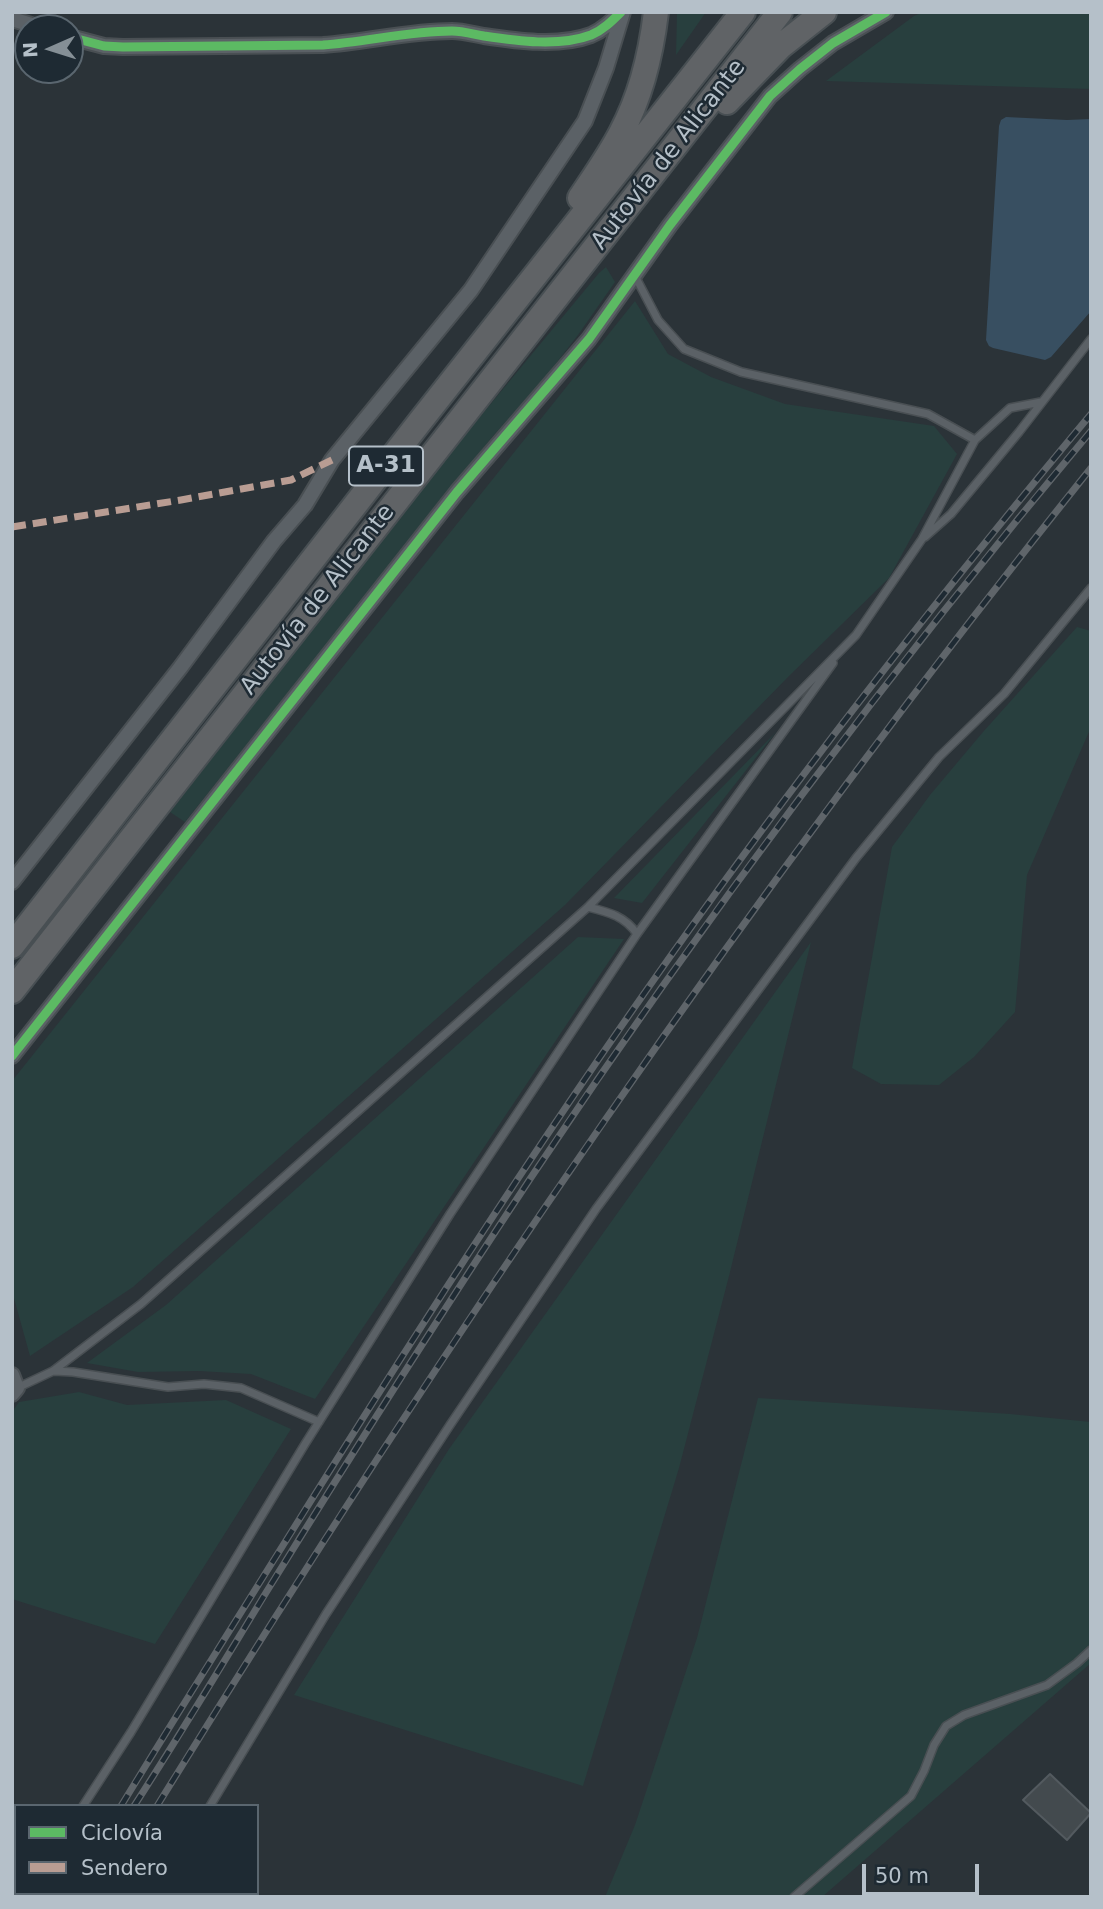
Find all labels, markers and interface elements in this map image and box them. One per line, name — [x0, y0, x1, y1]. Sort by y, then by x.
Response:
north arrow — [14, 14, 84, 84]
text: N — [19, 41, 41, 59]
street label: Autovía de Alicante — [586, 54, 752, 256]
road number: A-31 — [349, 446, 423, 486]
street label: Autovía de Alicante — [235, 499, 401, 701]
legend — [14, 1804, 259, 1895]
text: Ciclovía — [81, 1821, 163, 1845]
scale bar — [865, 1850, 982, 1894]
text: Sendero — [81, 1856, 168, 1880]
text: 50 m — [875, 1864, 929, 1888]

